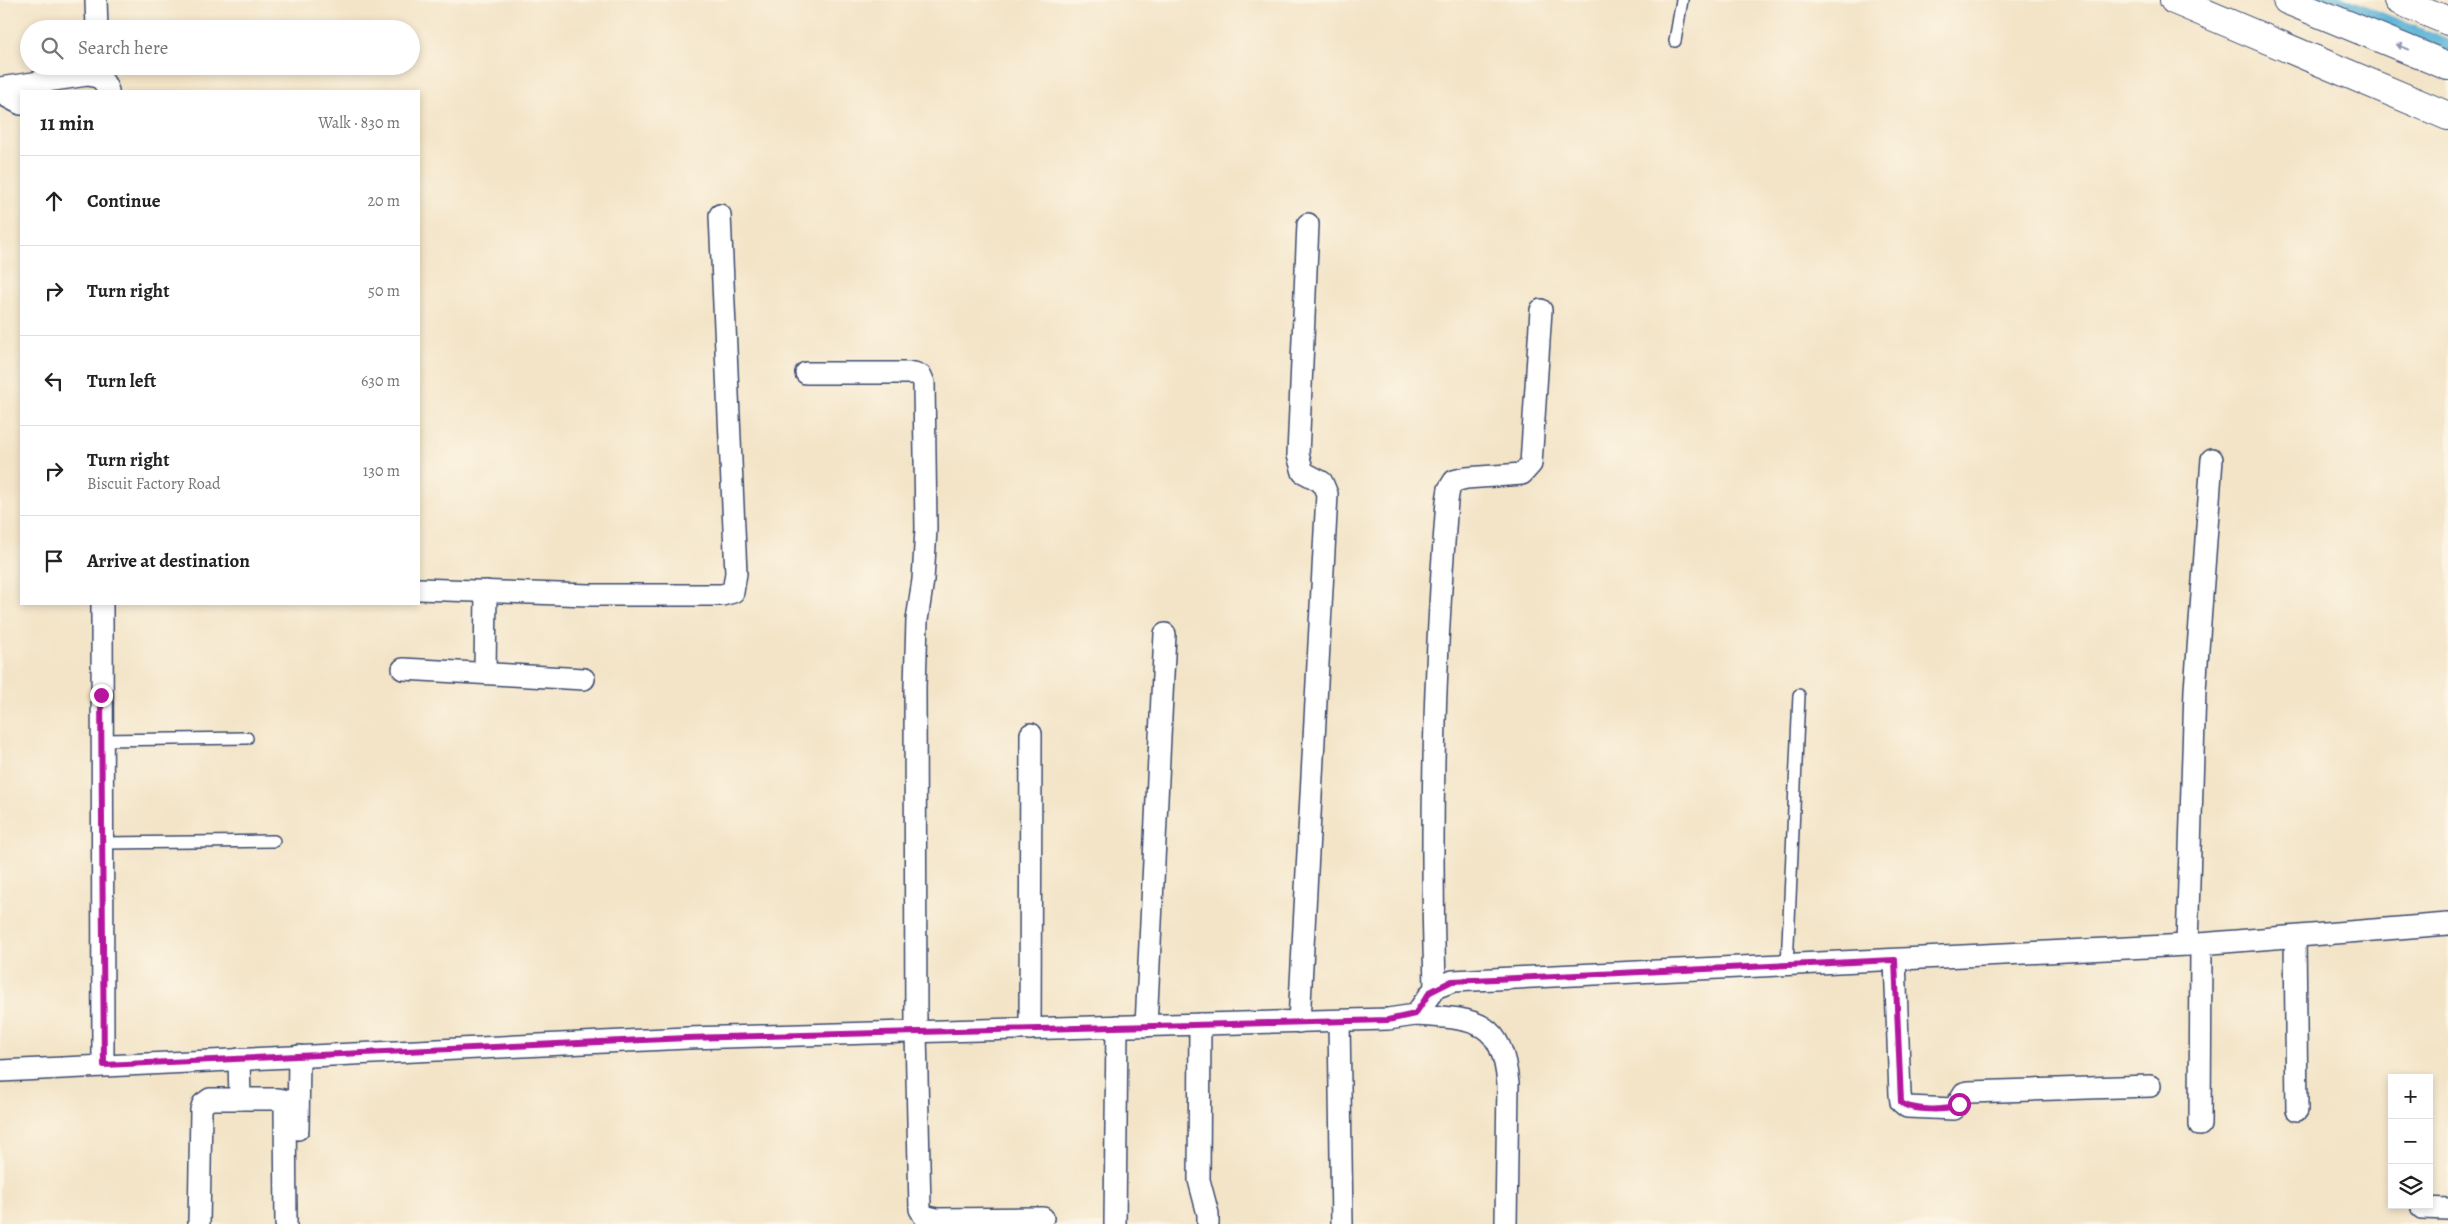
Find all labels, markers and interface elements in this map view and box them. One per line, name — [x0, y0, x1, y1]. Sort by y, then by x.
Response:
search box — [20, 20, 420, 75]
icon: search — [38, 34, 66, 62]
text: Search here — [78, 35, 168, 61]
one-way arrow — [2396, 43, 2410, 51]
text: 11 min — [40, 109, 94, 137]
text: Walk · 830 m — [318, 112, 400, 134]
icon: ahead — [40, 187, 68, 215]
text: Continue — [87, 188, 161, 214]
text: 20 m — [367, 190, 400, 212]
icon: right — [40, 277, 68, 305]
text: Turn right — [87, 278, 169, 304]
text: 50 m — [368, 280, 400, 302]
icon: left — [40, 367, 68, 395]
text: Turn left — [87, 368, 156, 394]
text: 630 m — [361, 370, 400, 392]
text: Turn right — [87, 447, 169, 473]
icon: right — [40, 457, 68, 485]
text: 130 m — [363, 460, 400, 482]
text: Biscuit Factory Road — [87, 473, 221, 495]
icon: arrive — [40, 547, 68, 575]
text: Arrive at destination — [87, 548, 250, 574]
route end — [90, 684, 113, 707]
map controls — [2388, 1074, 2433, 1209]
button: + — [2388, 1074, 2433, 1119]
route start — [1948, 1093, 1971, 1116]
button: − — [2388, 1119, 2433, 1164]
button: layers — [2388, 1164, 2433, 1209]

